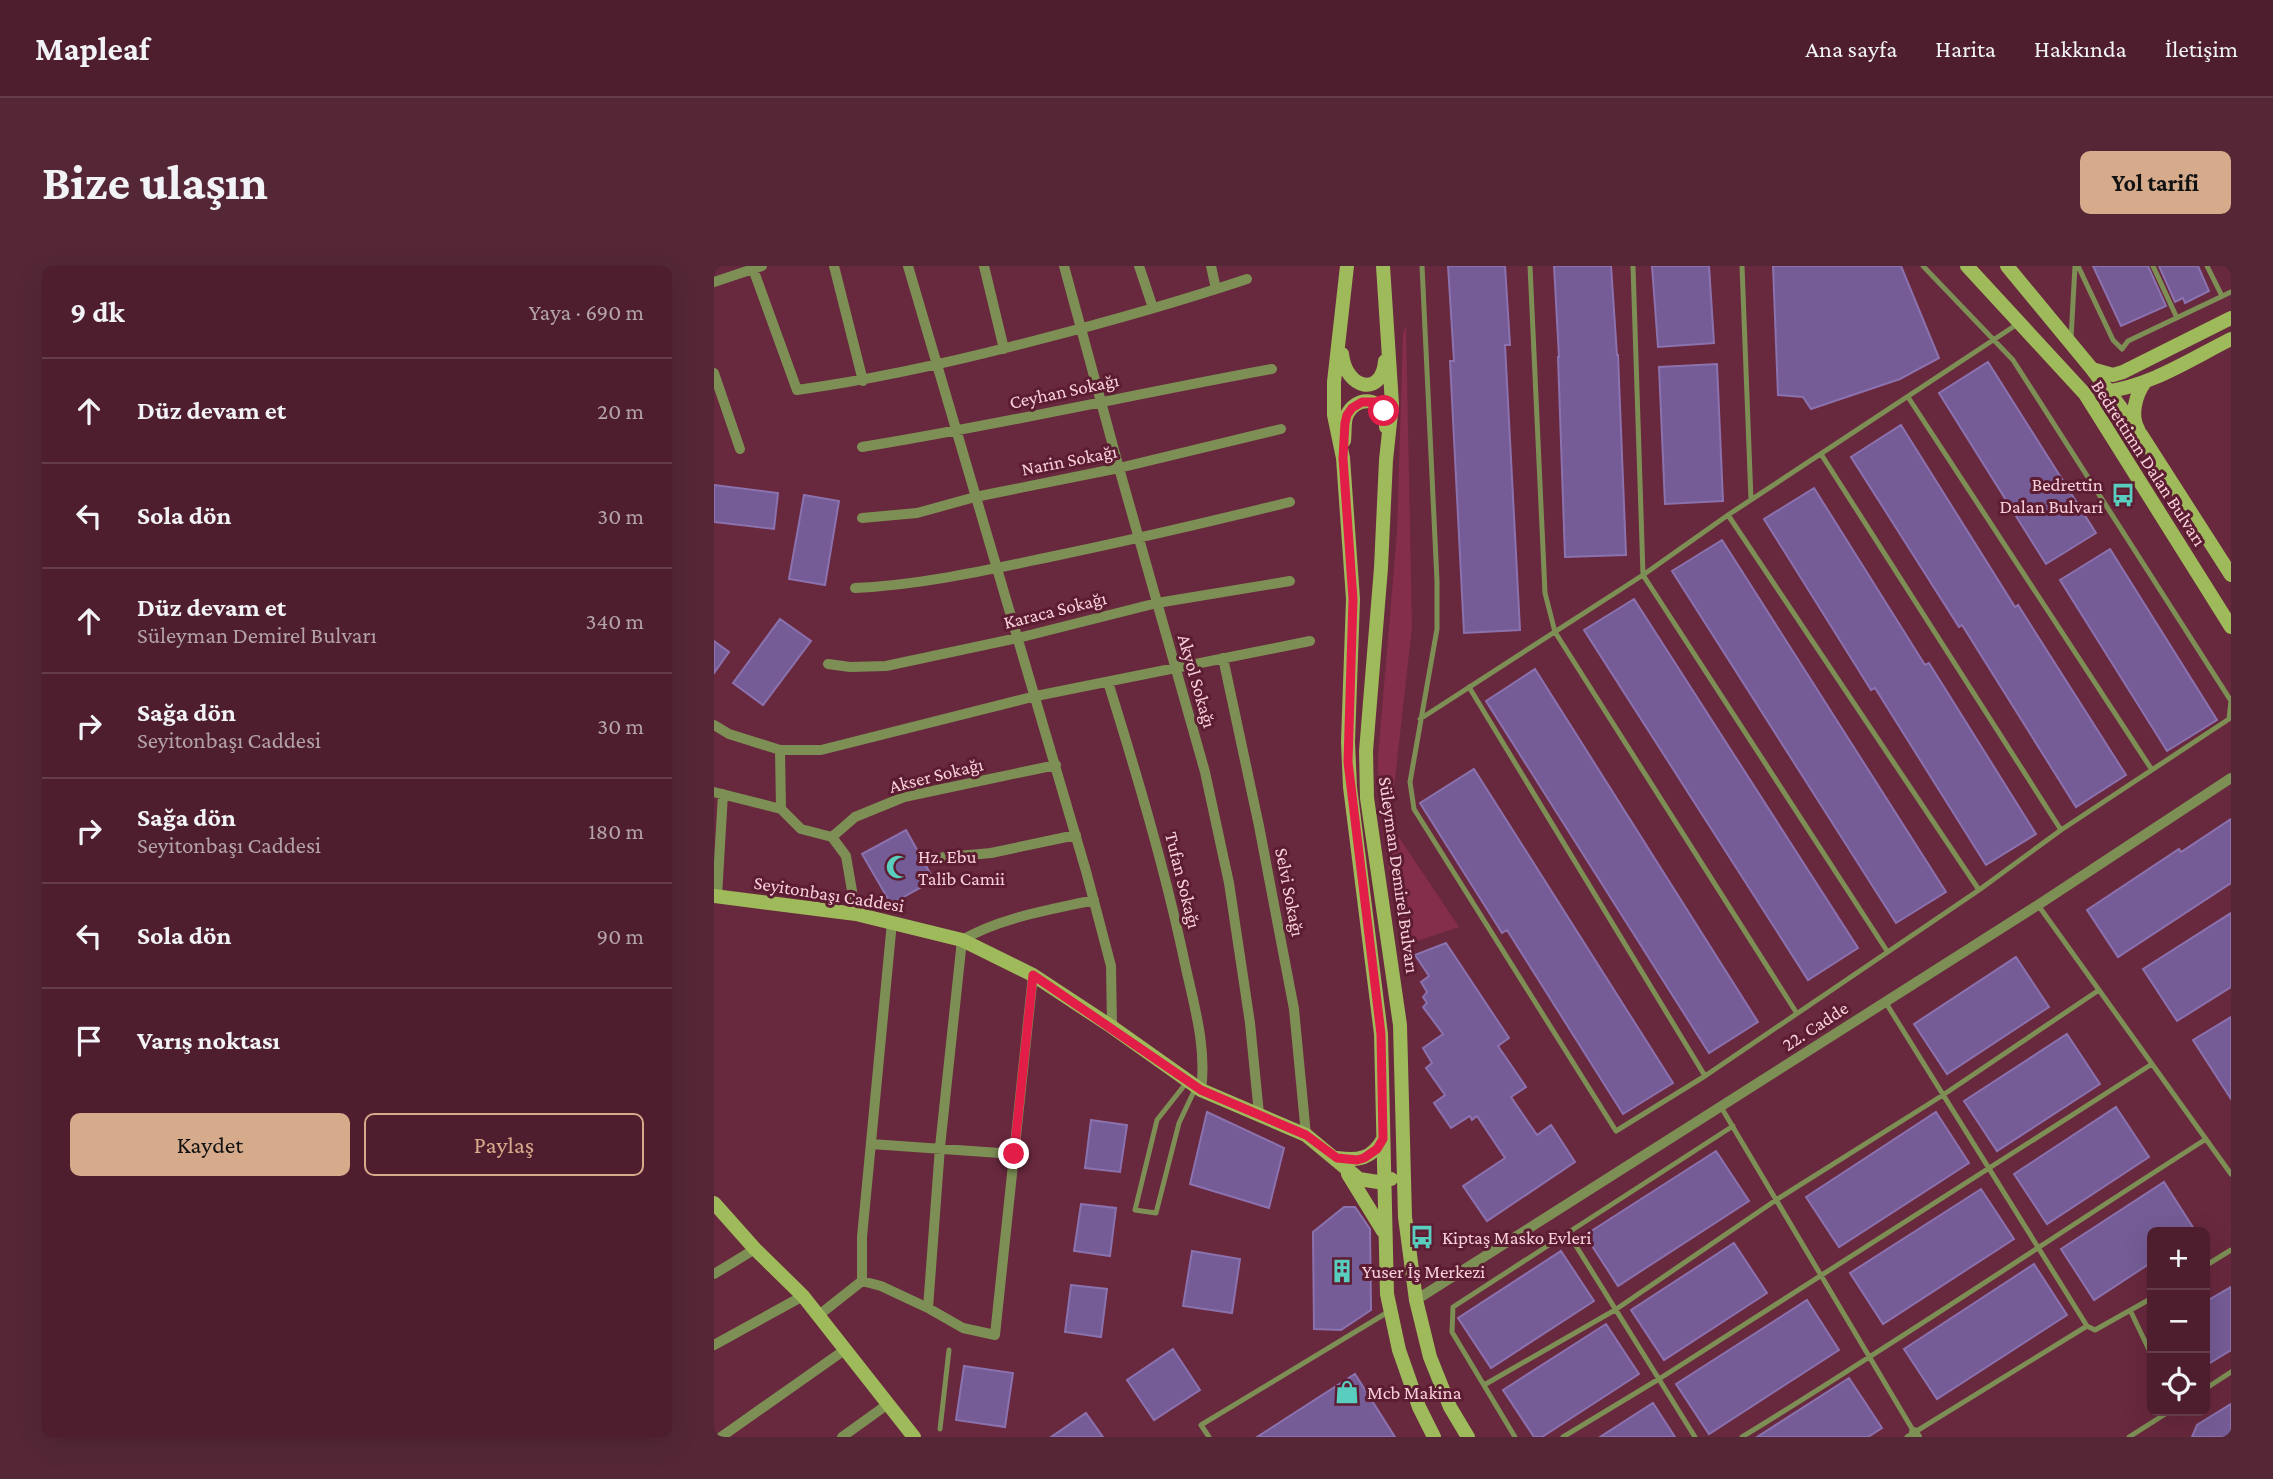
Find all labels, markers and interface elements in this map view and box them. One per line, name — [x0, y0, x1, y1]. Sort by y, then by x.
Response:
text: Mapleaf — [35, 30, 150, 67]
text: Ana sayfa — [1805, 35, 1897, 62]
text: Harita — [1935, 35, 1996, 62]
text: Hakkında — [2034, 35, 2127, 62]
text: İletişim — [2165, 35, 2238, 62]
button: Yol tarifi — [2080, 151, 2231, 214]
text: Bize ulaşın — [42, 155, 268, 210]
text: 9 dk — [70, 295, 125, 328]
text: Yaya · 690 m — [529, 299, 644, 325]
street label: Ceyhan Sokağı — [1007, 369, 1121, 413]
street label: Bedrettimn Dalan Bulvarı — [2087, 376, 2211, 550]
icon: ahead — [70, 392, 108, 430]
route start — [1368, 395, 1399, 426]
text: Düz devam et — [137, 396, 286, 425]
text: 20 m — [597, 398, 644, 424]
street label: Narin Sokağı — [1019, 440, 1119, 480]
place label: Bedrettin Dalan Bulvari — [1999, 474, 2103, 517]
bus stop icon: Bedrettin Dalan Bulvari — [2109, 481, 2137, 509]
icon: left — [70, 497, 108, 535]
text: Sola dön — [137, 501, 231, 530]
text: 30 m — [597, 503, 644, 529]
street label: Karaca Sokağı — [1001, 587, 1109, 633]
text: Düz devam et — [137, 593, 286, 622]
icon: ahead — [70, 602, 108, 640]
text: 340 m — [586, 608, 644, 634]
text: Süleyman Demirel Bulvarı — [137, 622, 377, 648]
street label: Akyol Sokağı — [1174, 632, 1220, 730]
text: Sağa dön — [137, 698, 236, 727]
icon: right — [70, 707, 108, 745]
text: 30 m — [597, 713, 644, 739]
text: Seyitonbaşı Caddesi — [137, 727, 321, 753]
street label: Akser Sokağı — [887, 753, 985, 797]
street label: Süleyman Demirel Bulvarı — [1375, 776, 1423, 975]
text: Sağa dön — [137, 803, 236, 832]
icon: right — [70, 812, 108, 850]
text: 180 m — [588, 818, 644, 844]
street label: Tufan Sokağı — [1161, 830, 1205, 930]
text: Seyitonbaşı Caddesi — [137, 832, 321, 858]
place label: Hz. Ebu Talib Camii — [918, 846, 1005, 889]
street label: Selvi Sokağı — [1271, 846, 1309, 938]
mosque icon: Hz. Ebu Talib Camii — [884, 853, 912, 881]
street label: Seyitonbaşı Caddesi — [752, 872, 906, 916]
icon: left — [70, 917, 108, 955]
text: Sola dön — [137, 921, 231, 950]
text: 90 m — [597, 923, 644, 949]
street label: 22. Cadde — [1778, 997, 1852, 1055]
icon: arrive — [70, 1022, 108, 1060]
text: Varış noktası — [137, 1026, 280, 1055]
button: Kaydet — [70, 1113, 350, 1176]
button: Paylaş — [364, 1113, 644, 1176]
route end — [998, 1138, 1029, 1169]
bus stop icon: Kiptaş Masko Evleri — [1408, 1223, 1436, 1251]
place label: Kiptaş Masko Evleri — [1442, 1227, 1592, 1248]
map controls — [2147, 1227, 2210, 1416]
button: + — [2147, 1227, 2210, 1290]
building icon: Yuser İş Merkezi — [1328, 1257, 1356, 1285]
place label: Yuser İş Merkezi — [1362, 1261, 1485, 1282]
button: − — [2147, 1290, 2210, 1353]
button: locate — [2147, 1353, 2210, 1416]
shop icon: Mcb Makina — [1333, 1378, 1361, 1406]
place label: Mcb Makina — [1367, 1382, 1462, 1403]

